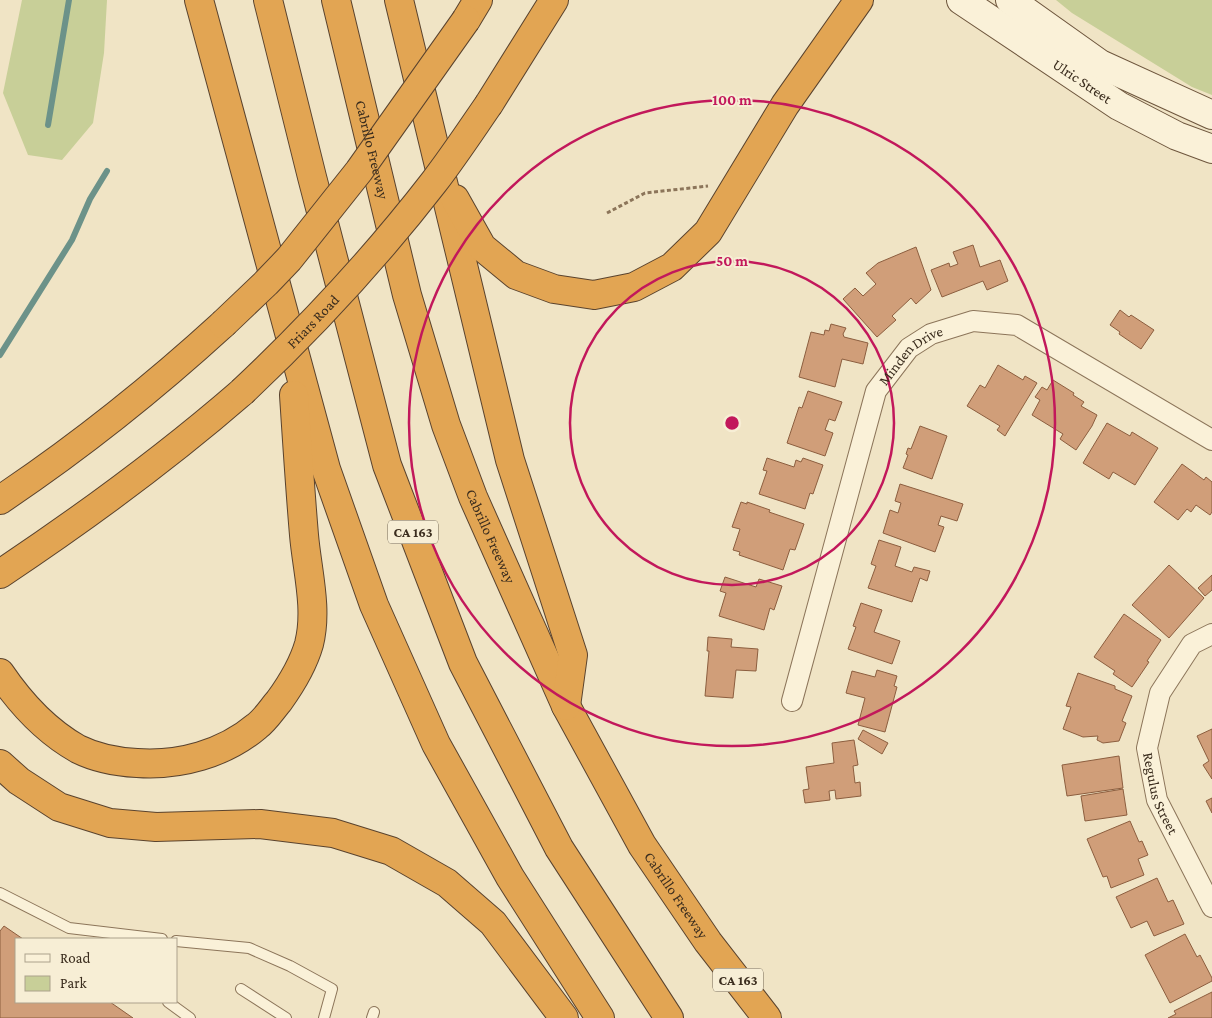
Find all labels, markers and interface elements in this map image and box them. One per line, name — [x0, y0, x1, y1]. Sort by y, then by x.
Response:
street label: Ulric Street — [1050, 56, 1115, 107]
text: 100 m — [712, 92, 752, 108]
street label: Cabrillo Freeway — [352, 99, 392, 201]
text: 50 m — [716, 253, 748, 269]
street label: Friars Road — [284, 291, 342, 352]
street label: Minden Drive — [875, 323, 945, 388]
centre of rings — [723, 414, 741, 432]
street label: Cabrillo Freeway — [463, 487, 518, 586]
road number: CA 163 — [388, 520, 438, 544]
street label: Regulus Street — [1140, 751, 1182, 838]
street label: Cabrillo Freeway — [641, 849, 711, 942]
legend — [15, 938, 178, 1003]
text: Road — [60, 950, 91, 966]
road number: CA 163 — [713, 968, 763, 992]
text: Park — [60, 975, 87, 991]

